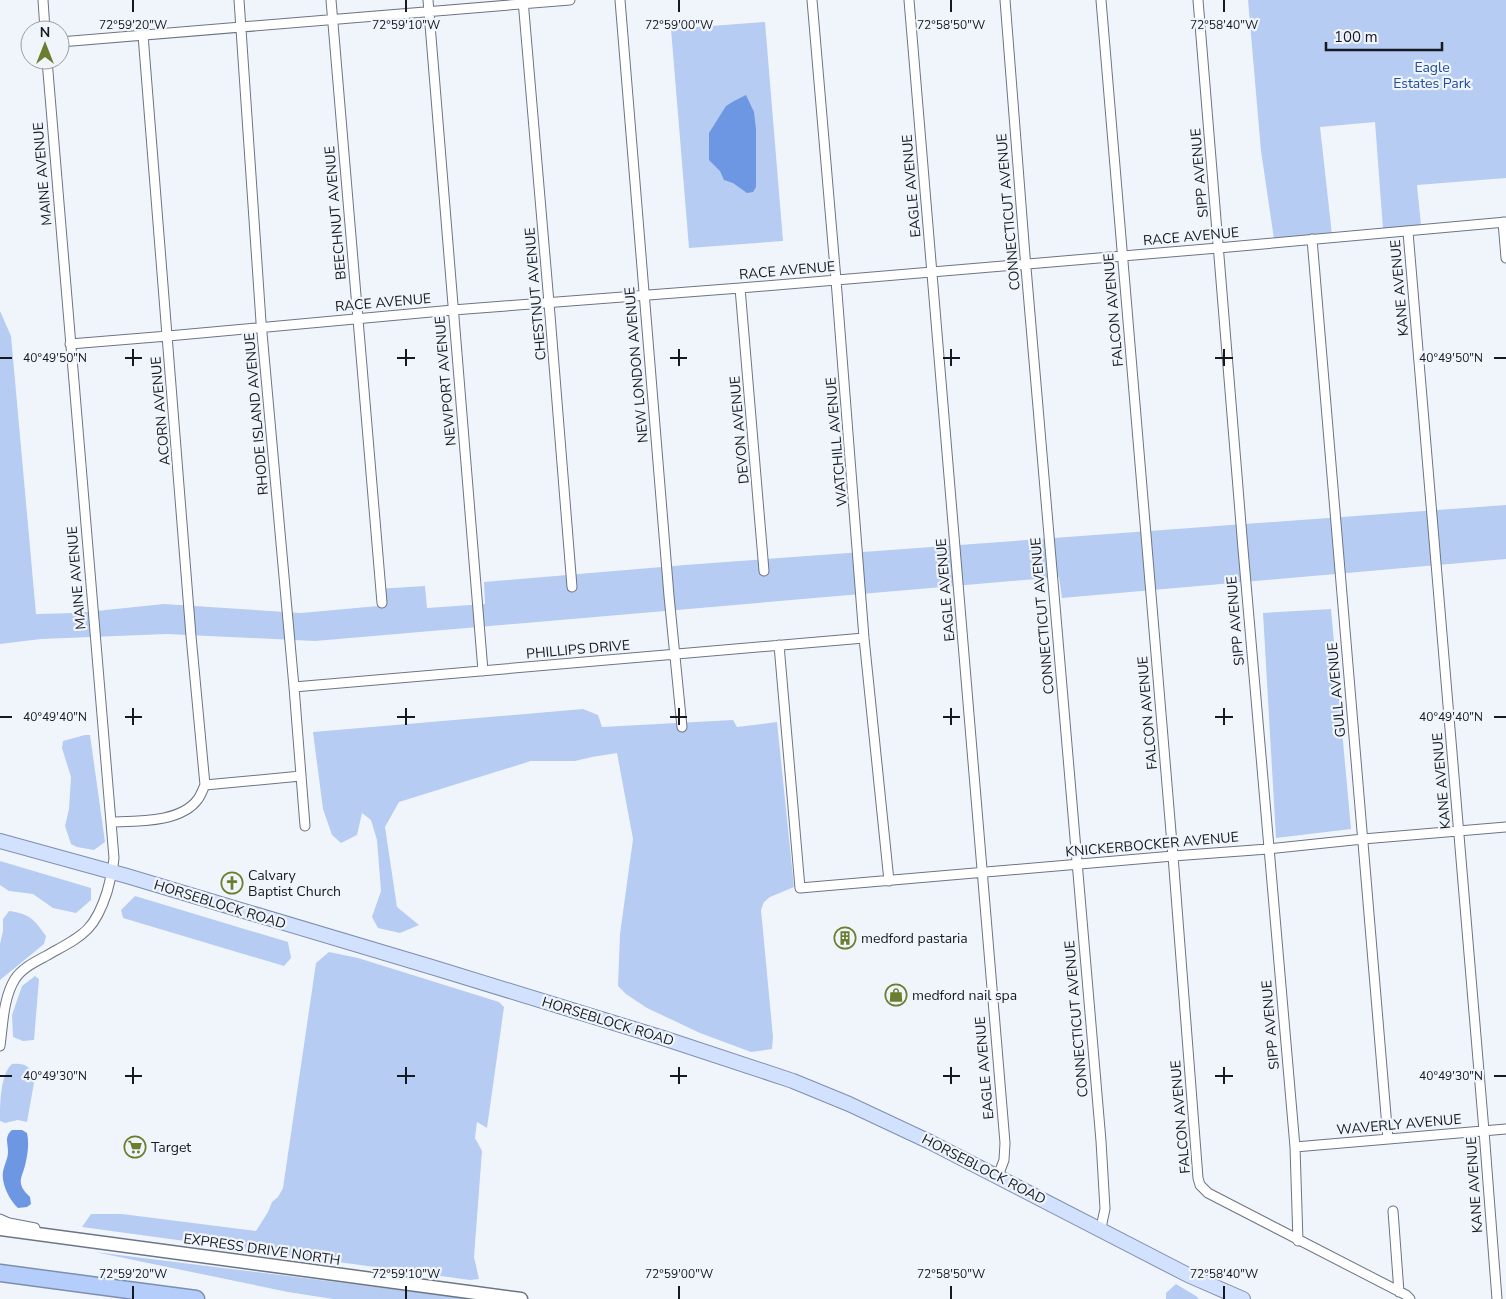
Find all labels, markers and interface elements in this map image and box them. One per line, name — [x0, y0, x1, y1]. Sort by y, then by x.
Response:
text: 72°59'20"W — [99, 17, 167, 33]
text: 72°59'10"W — [372, 17, 440, 33]
text: 72°59'00"W — [645, 17, 713, 33]
text: 72°58'50"W — [917, 17, 985, 33]
text: 72°58'40"W — [1190, 17, 1258, 33]
north arrow — [20, 20, 70, 70]
scale bar — [1326, 20, 1442, 52]
text: N — [40, 23, 50, 42]
text: 100 m — [1334, 27, 1378, 47]
park label: Eagle Estates Park — [1393, 58, 1472, 93]
street label: MAINE AVENUE — [29, 121, 56, 227]
street label: SIPP AVENUE — [1186, 128, 1213, 218]
street label: CONNECTICUT AVENUE — [992, 133, 1025, 291]
street label: EAGLE AVENUE — [898, 134, 925, 238]
street label: BEECHNUT AVENUE — [320, 145, 351, 281]
street label: RACE AVENUE — [1142, 223, 1240, 250]
street label: CHESTNUT AVENUE — [520, 227, 551, 361]
street label: KANE AVENUE — [1386, 239, 1413, 337]
street label: FALCON AVENUE — [1099, 252, 1128, 368]
street label: RACE AVENUE — [738, 257, 836, 284]
street label: NEW LONDON AVENUE — [620, 286, 653, 444]
street label: RACE AVENUE — [334, 289, 432, 316]
street label: NEWPORT AVENUE — [430, 315, 461, 447]
street label: RHODE ISLAND AVENUE — [240, 332, 273, 496]
text: 40°49'50"N — [23, 350, 87, 366]
text: 40°49'50"N — [1419, 350, 1483, 366]
street label: ACORN AVENUE — [146, 356, 175, 466]
street label: DEVON AVENUE — [725, 375, 754, 485]
street label: WATCHILL AVENUE — [821, 376, 852, 508]
street label: MAINE AVENUE — [63, 525, 90, 631]
street label: CONNECTICUT AVENUE — [1026, 537, 1059, 695]
street label: EAGLE AVENUE — [932, 538, 959, 642]
street label: SIPP AVENUE — [1222, 576, 1249, 666]
street label: PHILLIPS DRIVE — [525, 635, 631, 663]
street label: GULL AVENUE — [1323, 642, 1350, 738]
street label: FALCON AVENUE — [1133, 655, 1162, 771]
text: 40°49'40"N — [23, 709, 87, 725]
text: 40°49'40"N — [1419, 709, 1483, 725]
street label: KANE AVENUE — [1428, 732, 1455, 830]
street label: KNICKERBOCKER AVENUE — [1065, 827, 1239, 862]
place label: Calvary Baptist Church — [248, 866, 341, 901]
church icon: Calvary Baptist Church — [220, 871, 244, 895]
street label: HORSEBLOCK ROAD — [152, 875, 288, 934]
building icon: medford pastaria — [833, 926, 857, 950]
place label: medford pastaria — [861, 929, 968, 948]
street label: CONNECTICUT AVENUE — [1060, 940, 1093, 1098]
street label: SIPP AVENUE — [1257, 980, 1284, 1070]
shop icon: medford nail spa — [884, 983, 908, 1007]
place label: medford nail spa — [912, 986, 1017, 1005]
street label: HORSEBLOCK ROAD — [540, 992, 676, 1051]
street label: EAGLE AVENUE — [971, 1016, 998, 1120]
street label: FALCON AVENUE — [1166, 1059, 1195, 1175]
text: 40°49'30"N — [23, 1068, 87, 1084]
text: 40°49'30"N — [1419, 1068, 1483, 1084]
street label: WAVERLY AVENUE — [1336, 1110, 1462, 1139]
street label: HORSEBLOCK ROAD — [918, 1130, 1049, 1209]
supermarket icon: Target — [123, 1135, 147, 1159]
street label: KANE AVENUE — [1462, 1136, 1487, 1234]
place label: Target — [151, 1138, 191, 1157]
street label: EXPRESS DRIVE NORTH — [182, 1229, 342, 1270]
text: 72°59'20"W — [99, 1266, 167, 1282]
text: 72°59'10"W — [372, 1266, 440, 1282]
text: 72°59'00"W — [645, 1266, 713, 1282]
text: 72°58'50"W — [917, 1266, 985, 1282]
text: 72°58'40"W — [1190, 1266, 1258, 1282]

